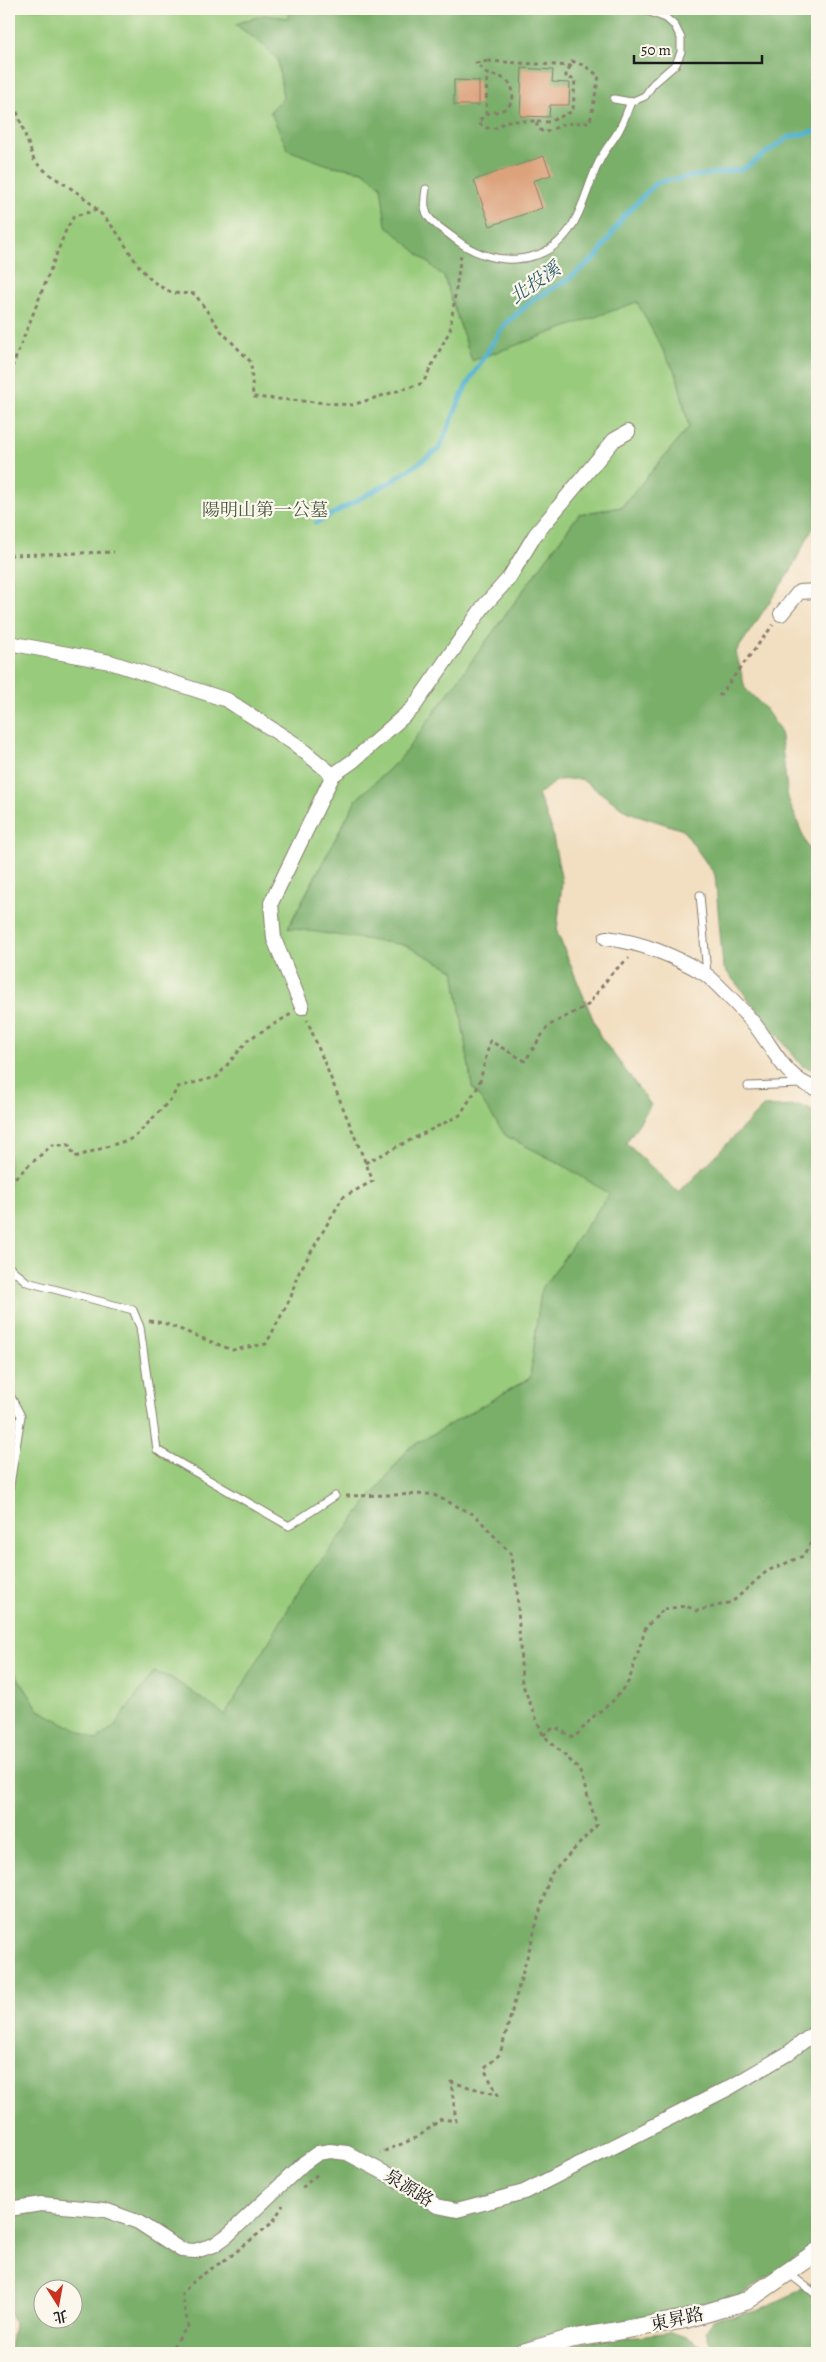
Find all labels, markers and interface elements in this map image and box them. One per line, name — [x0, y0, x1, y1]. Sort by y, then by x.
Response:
scale bar — [634, 32, 761, 64]
text: 50 m — [641, 40, 671, 60]
water label: 北投溪 — [504, 255, 567, 310]
park label: 陽明山第一公墓 — [202, 498, 328, 522]
street label: 泉源路 — [380, 2164, 438, 2212]
north arrow — [32, 2280, 82, 2330]
street label: 東昇路 — [648, 2302, 706, 2336]
text: 北 — [52, 2306, 69, 2327]

